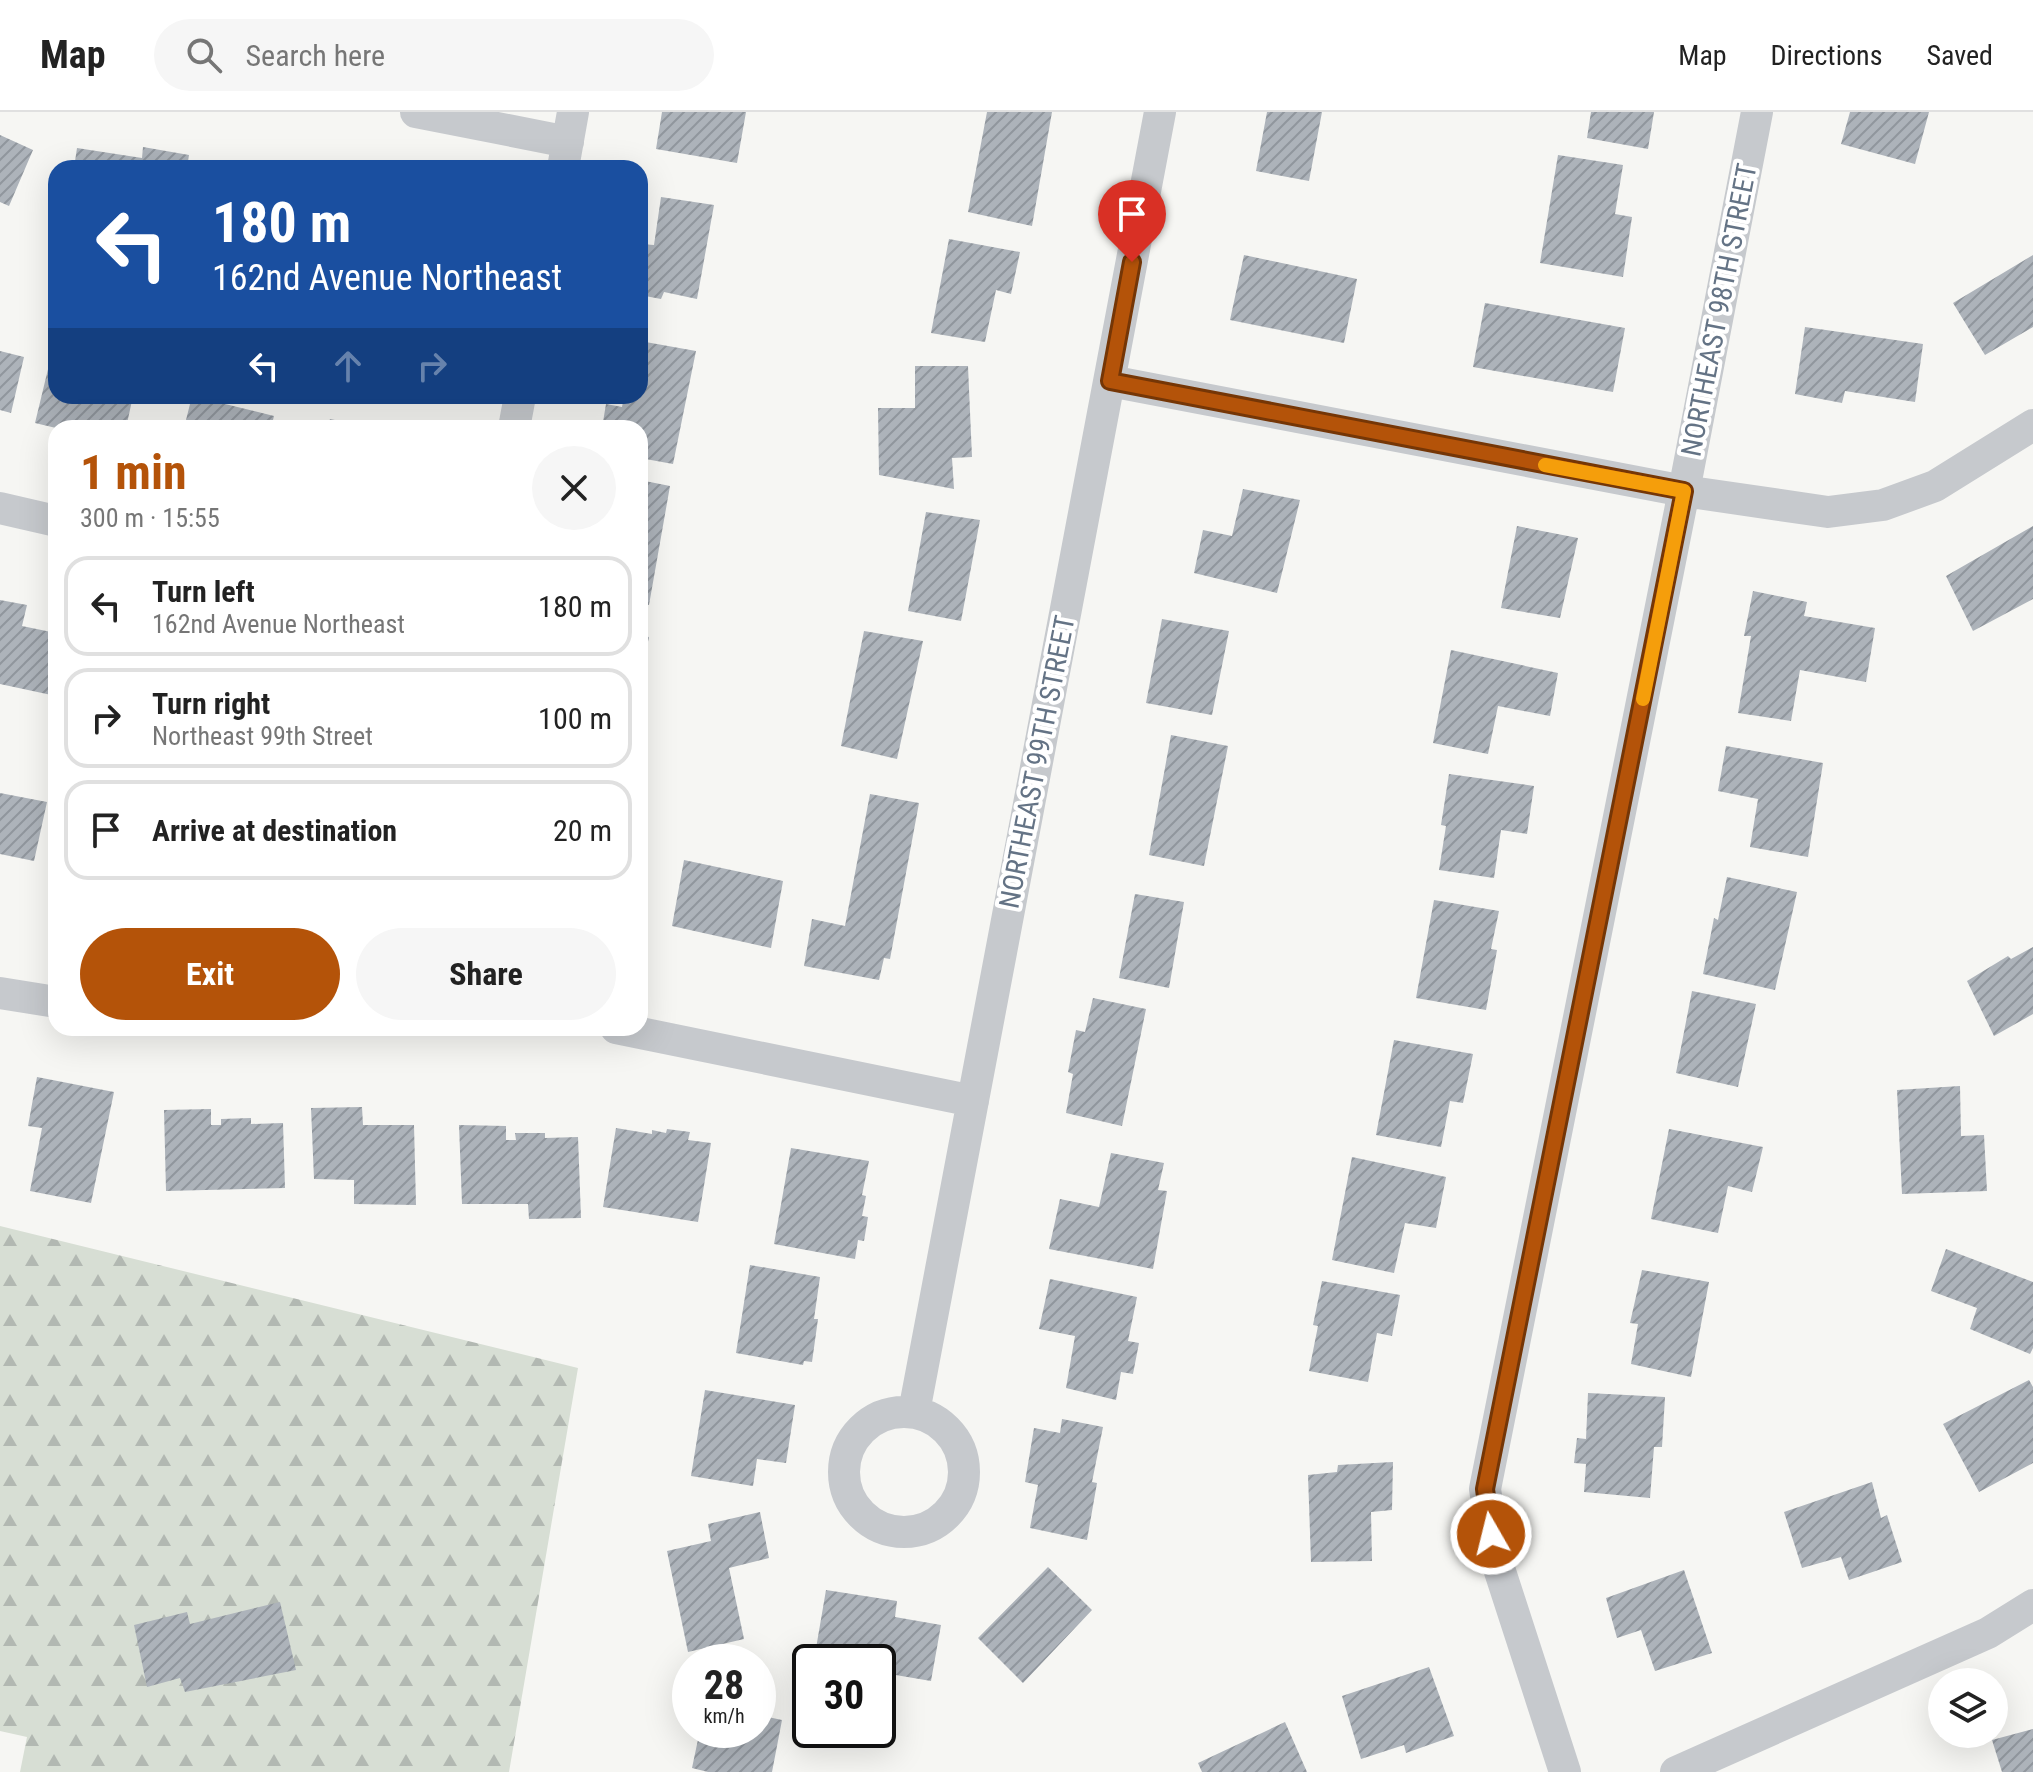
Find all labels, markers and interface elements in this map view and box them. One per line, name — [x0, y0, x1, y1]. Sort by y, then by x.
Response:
search box — [154, 19, 714, 91]
text: Map — [40, 33, 106, 77]
icon: search — [182, 33, 226, 77]
text: Search here — [246, 38, 385, 73]
text: Map — [1678, 39, 1727, 72]
text: Directions — [1771, 39, 1882, 72]
text: Saved — [1926, 39, 1993, 72]
street label: NORTHEAST 98TH STREET — [1674, 161, 1764, 459]
pin — [1098, 180, 1166, 262]
text: 180 m — [212, 190, 351, 256]
icon: left — [80, 192, 184, 296]
icon: arrive — [1110, 192, 1154, 236]
text: 162nd Avenue Northeast — [212, 257, 562, 299]
icon: left — [242, 344, 286, 388]
icon: ahead — [326, 344, 370, 388]
icon: right — [410, 344, 454, 388]
text: 1 min — [80, 444, 187, 501]
button: close — [532, 446, 616, 530]
text: 300 m · 15:55 — [80, 503, 220, 533]
text: Turn left — [152, 574, 255, 609]
icon: left — [84, 584, 128, 628]
text: 180 m — [538, 589, 612, 624]
text: 162nd Avenue Northeast — [152, 609, 405, 639]
street label: NORTHEAST 99TH STREET — [992, 613, 1082, 911]
text: Turn right — [152, 686, 270, 721]
icon: right — [84, 696, 128, 740]
text: 100 m — [538, 701, 612, 736]
text: Northeast 99th Street — [152, 721, 373, 751]
icon: arrive — [84, 808, 128, 852]
text: Arrive at destination — [152, 813, 397, 848]
text: 20 m — [553, 813, 612, 848]
button: Exit — [80, 928, 340, 1020]
button: Share — [356, 928, 616, 1020]
position arrow — [1449, 1492, 1533, 1576]
speed limit sign: 30 — [792, 1644, 896, 1748]
text: 28 — [704, 1662, 744, 1709]
map controls — [1928, 1668, 2008, 1748]
button: layers — [1928, 1668, 2008, 1748]
text: km/h — [703, 1704, 745, 1728]

